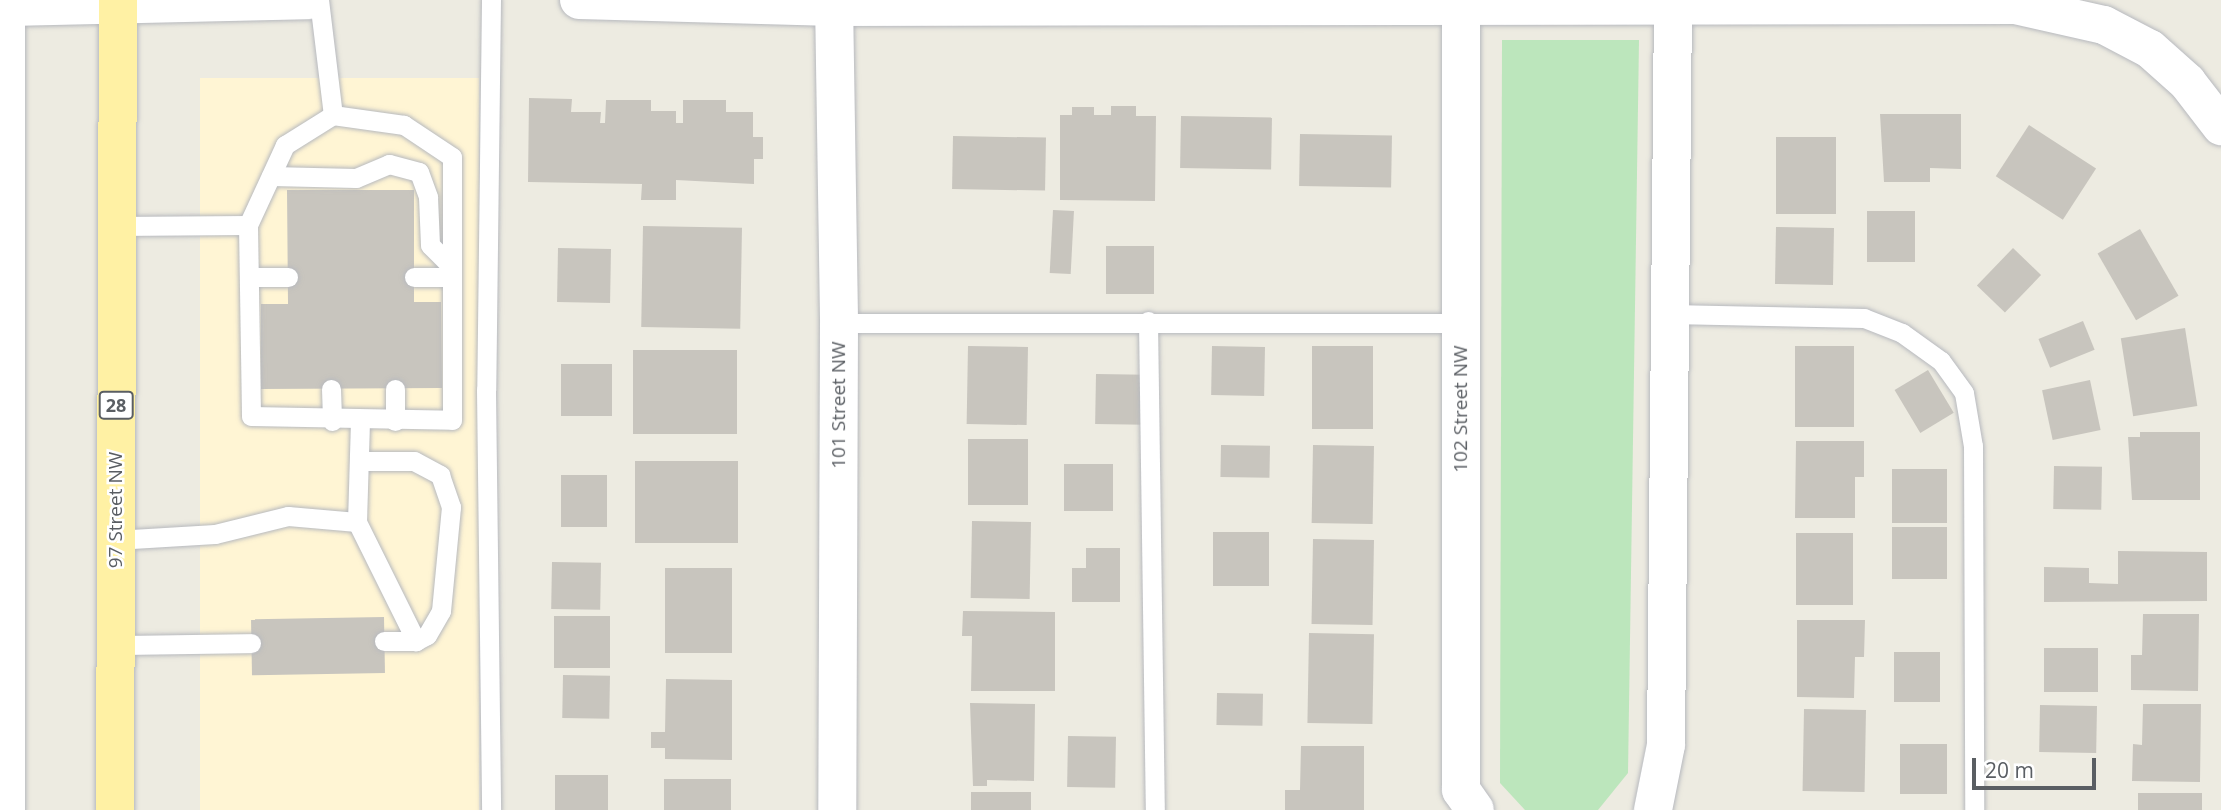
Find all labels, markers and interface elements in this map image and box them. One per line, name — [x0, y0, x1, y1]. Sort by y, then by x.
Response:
street label: 101 Street NW — [828, 341, 850, 469]
street label: 102 Street NW — [1450, 345, 1472, 473]
road number: 28 — [99, 390, 134, 419]
street label: 97 Street NW — [105, 452, 127, 568]
scale bar — [1976, 744, 2100, 788]
text: 20 m — [1985, 756, 2034, 784]

